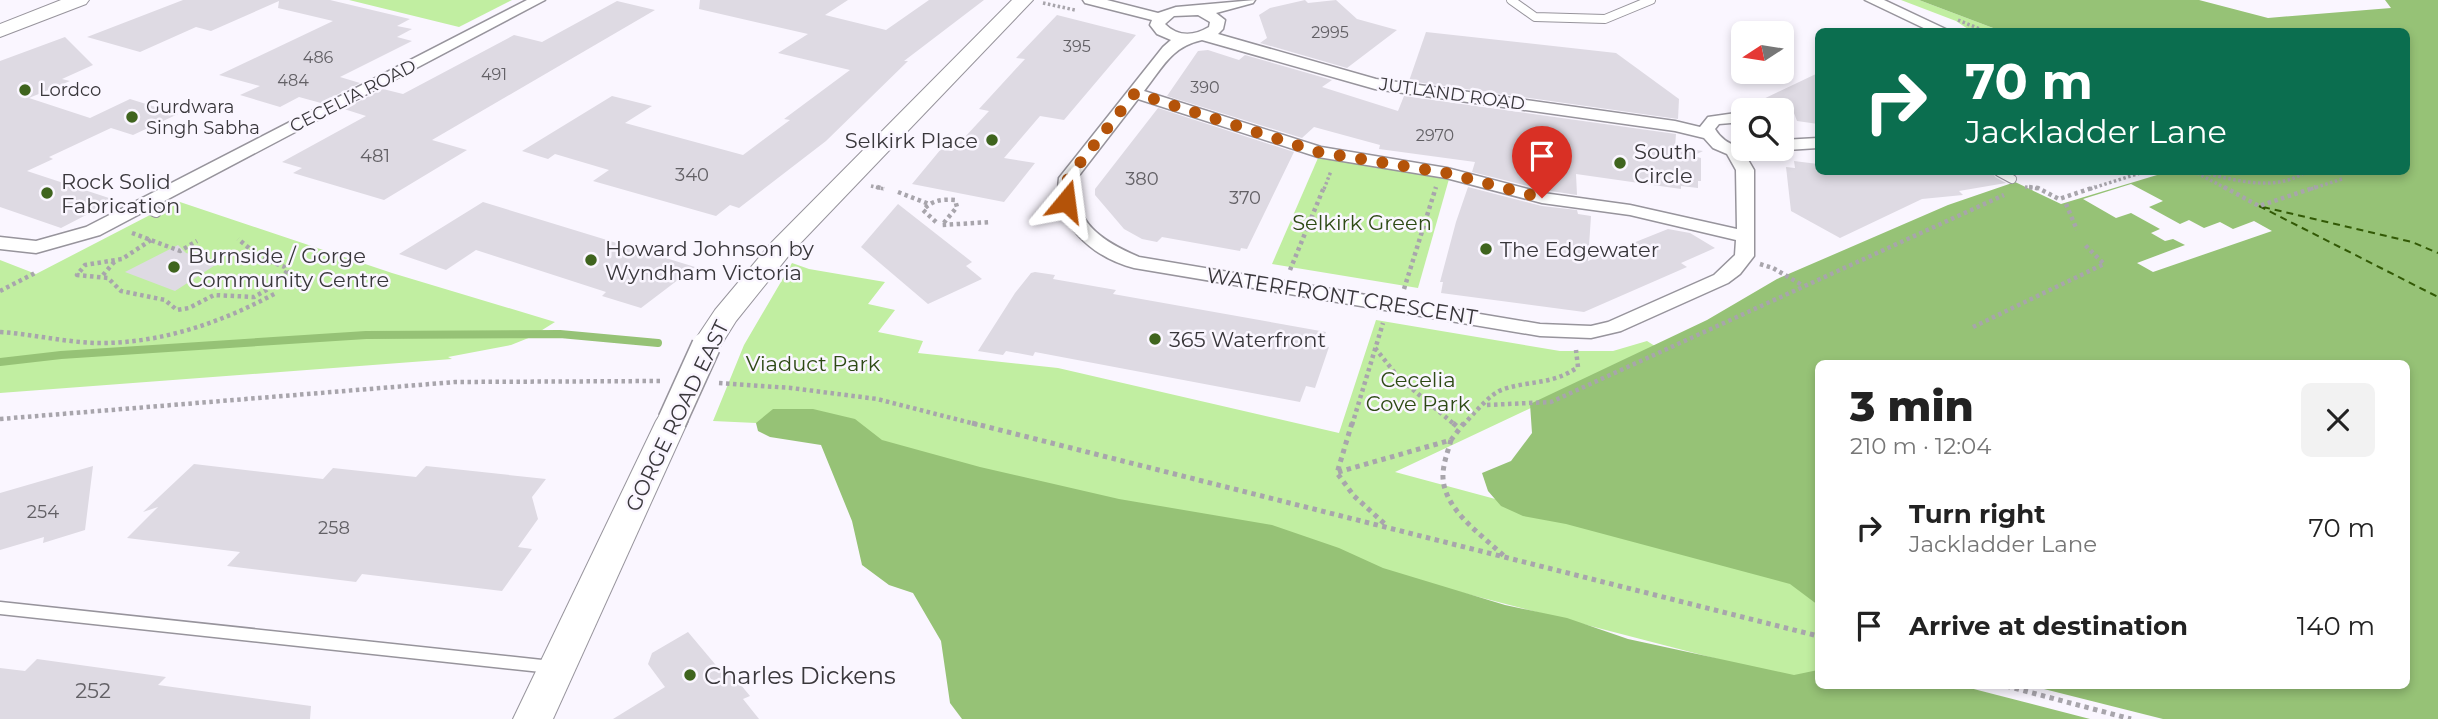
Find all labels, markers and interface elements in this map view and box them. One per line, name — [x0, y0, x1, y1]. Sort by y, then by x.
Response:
north arrow — [1731, 21, 1794, 84]
map controls — [1731, 21, 1794, 161]
house number: 2995 — [1311, 23, 1349, 42]
house number: 395 — [1063, 37, 1091, 56]
house number: 486 — [303, 48, 334, 67]
text: 70 m — [1965, 52, 2093, 111]
street label: CECELIA ROAD — [286, 55, 420, 137]
icon: right — [1850, 56, 1941, 147]
house number: 491 — [481, 65, 507, 84]
house number: 484 — [277, 71, 309, 90]
street label: JUTLAND ROAD — [1377, 73, 1526, 115]
house number: 390 — [1190, 78, 1220, 97]
place label: Lordco — [39, 79, 101, 101]
marker: Lordco — [17, 82, 33, 98]
place label: Gurdwara Singh Sabha — [146, 96, 260, 139]
button: search — [1731, 98, 1794, 161]
marker: Gurdwara Singh Sabha — [124, 109, 140, 125]
text: Jackladder Lane — [1965, 112, 2227, 151]
house number: 2970 — [1416, 126, 1454, 145]
pin — [1512, 126, 1572, 198]
place label: Selkirk Place — [845, 128, 978, 153]
marker: Selkirk Place — [984, 132, 1000, 148]
icon: arrive — [1523, 137, 1561, 175]
place label: South Circle — [1634, 139, 1697, 188]
house number: 481 — [360, 145, 390, 167]
marker: South Circle — [1612, 155, 1628, 171]
house number: 340 — [675, 164, 709, 186]
position arrow — [1029, 164, 1103, 238]
house number: 380 — [1125, 168, 1159, 190]
place label: Rock Solid Fabrication — [61, 169, 180, 218]
marker: Rock Solid Fabrication — [39, 185, 55, 201]
house number: 370 — [1229, 187, 1261, 209]
park label: Selkirk Green — [1292, 210, 1432, 235]
place label: Howard Johnson by Wyndham Victoria — [605, 236, 814, 285]
place label: The Edgewater — [1500, 237, 1659, 262]
marker: The Edgewater — [1478, 241, 1494, 257]
place label: Burnside / Gorge Community Centre — [188, 243, 389, 292]
marker: Howard Johnson by Wyndham Victoria — [583, 252, 599, 268]
marker: Burnside / Gorge Community Centre — [166, 259, 182, 275]
street label: WATERFRONT CRESCENT — [1205, 262, 1479, 330]
street label: GORGE ROAD EAST — [620, 317, 734, 515]
place label: 365 Waterfront — [1169, 327, 1326, 352]
marker: 365 Waterfront — [1147, 331, 1163, 347]
park label: Viaduct Park — [746, 351, 881, 376]
park label: Cecelia Cove Park — [1366, 367, 1471, 416]
text: 3 min — [1850, 380, 1974, 432]
button: close — [2301, 383, 2375, 457]
text: 210 m · 12:04 — [1850, 432, 1992, 460]
text: Turn right — [1909, 498, 2045, 530]
house number: 254 — [27, 501, 59, 523]
icon: right — [1850, 509, 1888, 547]
text: 70 m — [2309, 512, 2375, 544]
house number: 258 — [318, 517, 350, 539]
text: Jackladder Lane — [1909, 530, 2097, 558]
icon: arrive — [1850, 607, 1888, 645]
text: Arrive at destination — [1909, 610, 2188, 642]
text: 140 m — [2297, 610, 2375, 642]
place label: Charles Dickens — [704, 661, 896, 690]
marker: Charles Dickens — [682, 667, 698, 683]
house number: 252 — [75, 678, 111, 703]

